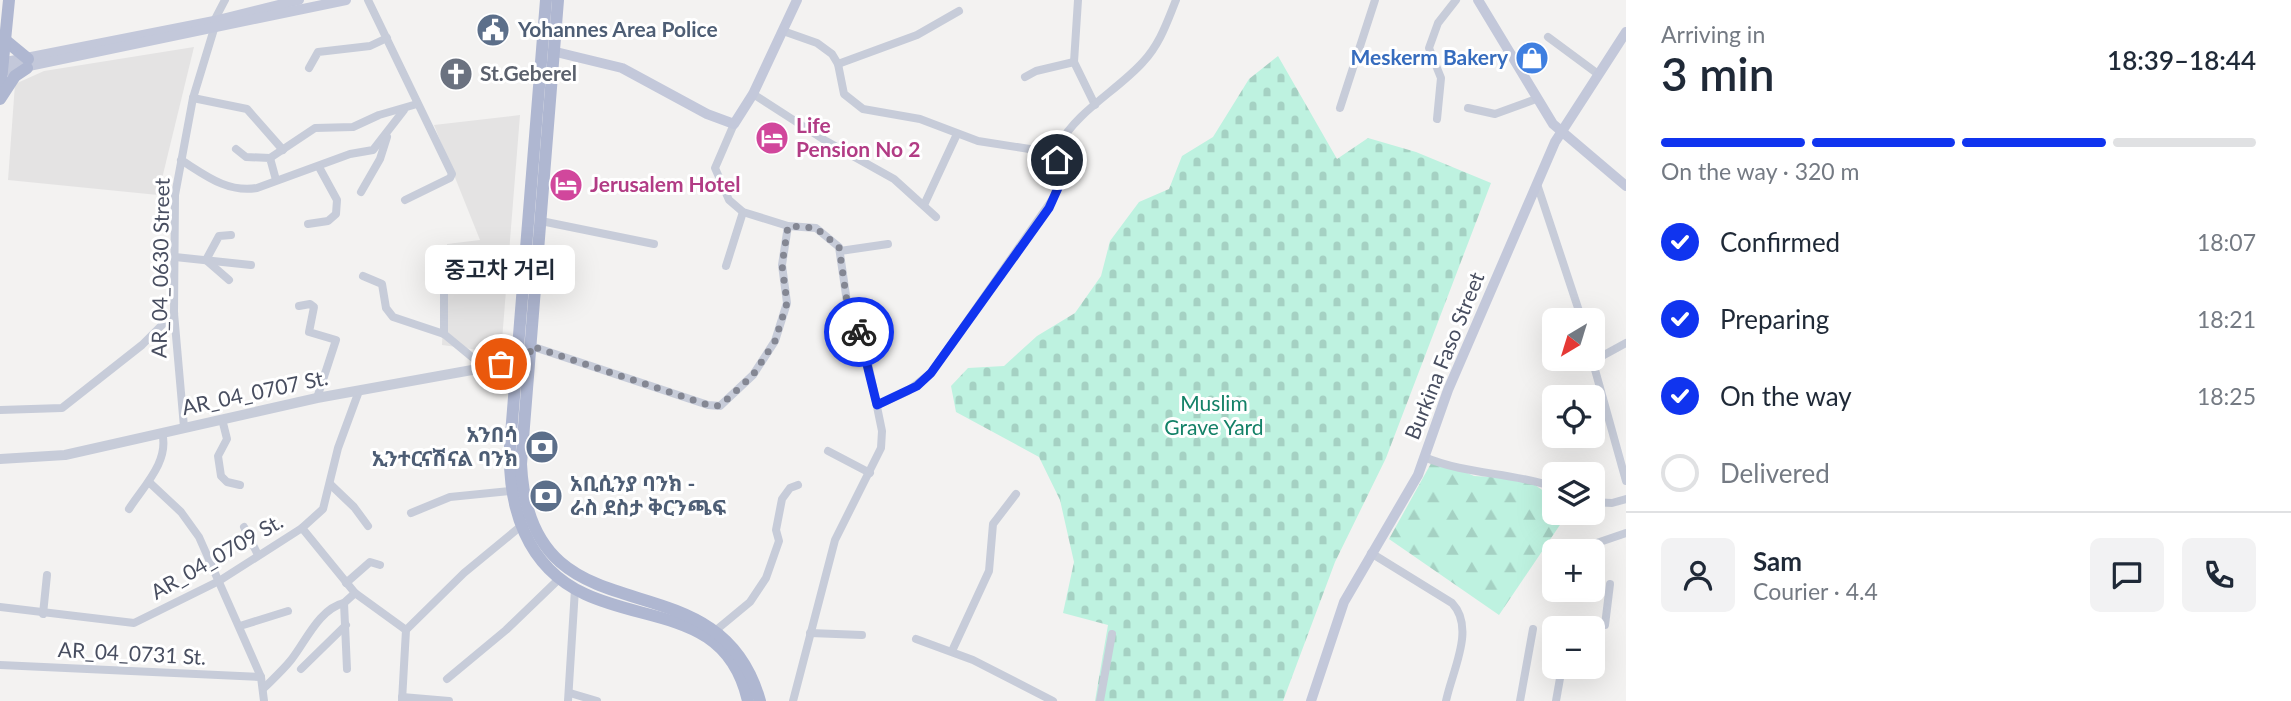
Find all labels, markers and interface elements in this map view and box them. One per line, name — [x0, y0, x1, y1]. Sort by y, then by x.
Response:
public building icon: Yohannes Area Police — [474, 11, 512, 49]
place label: Yohannes Area Police — [517, 16, 718, 41]
text: Arriving in — [1661, 20, 1765, 48]
shop icon: Meskerm Bakery — [1513, 39, 1551, 77]
place label: Meskerm Bakery — [1351, 44, 1509, 69]
text: 18:39–18:44 — [2107, 44, 2256, 76]
text: 3 min — [1661, 46, 1775, 101]
church icon: St.Geberel — [437, 55, 475, 93]
place label: St.Geberel — [480, 60, 577, 85]
place label: Life Pension No 2 — [796, 112, 920, 161]
hotel icon: Life Pension No 2 — [753, 119, 791, 157]
pin — [1027, 130, 1087, 190]
icon: home — [1038, 141, 1076, 179]
text: On the way · 320 m — [1661, 157, 1860, 185]
hotel icon: Jerusalem Hotel — [547, 166, 585, 204]
place label: Jerusalem Hotel — [590, 171, 740, 196]
street label: AR_04_0630 Street — [145, 177, 174, 358]
icon: check — [1661, 223, 1699, 261]
text: Confirmed — [1720, 226, 1840, 258]
text: 18:07 — [2197, 228, 2256, 256]
callout: 중고차 거리 — [426, 245, 576, 294]
text: 중고차 거리 — [444, 255, 556, 283]
street label: Burkina Faso Street — [1399, 268, 1489, 443]
courier — [824, 297, 894, 367]
icon: check — [1661, 300, 1699, 338]
text: Preparing — [1720, 303, 1829, 335]
text: 18:21 — [2197, 305, 2256, 333]
north arrow — [1542, 308, 1605, 371]
map controls — [1542, 308, 1605, 679]
icon: bike — [840, 313, 878, 351]
pin — [471, 334, 531, 394]
icon: bag — [482, 345, 520, 383]
street label: AR_04_0707 St. — [179, 364, 330, 419]
icon: check — [1661, 377, 1699, 415]
text: On the way — [1720, 380, 1852, 412]
text: 18:25 — [2197, 382, 2256, 410]
button: locate — [1542, 385, 1605, 448]
park label: Muslim Grave Yard — [1164, 390, 1264, 439]
place label: አንበሳ ኢንተርናሽናል ባንክ — [372, 421, 518, 470]
bank icon: አንበሳ ኢንተርናሽናል ባንክ — [523, 428, 561, 466]
text: Delivered — [1720, 457, 1830, 489]
button: layers — [1542, 462, 1605, 525]
place label: አቢሲንያ ባንክ - ራስ ደስታ ቅርንጫፍ — [570, 470, 726, 519]
bank icon: አቢሲንያ ባንክ - ራስ ደስታ ቅርንጫፍ — [527, 477, 565, 515]
street label: AR_04_0709 St. — [146, 508, 287, 604]
button: person — [1661, 538, 1735, 612]
button: chat — [2090, 538, 2164, 612]
button: phone — [2182, 538, 2256, 612]
button: + — [1542, 539, 1605, 602]
text: Sam — [1753, 545, 1802, 577]
text: Courier · 4.4 — [1753, 577, 1878, 605]
button: − — [1542, 616, 1605, 679]
street label: AR_04_0731 St. — [57, 636, 207, 669]

